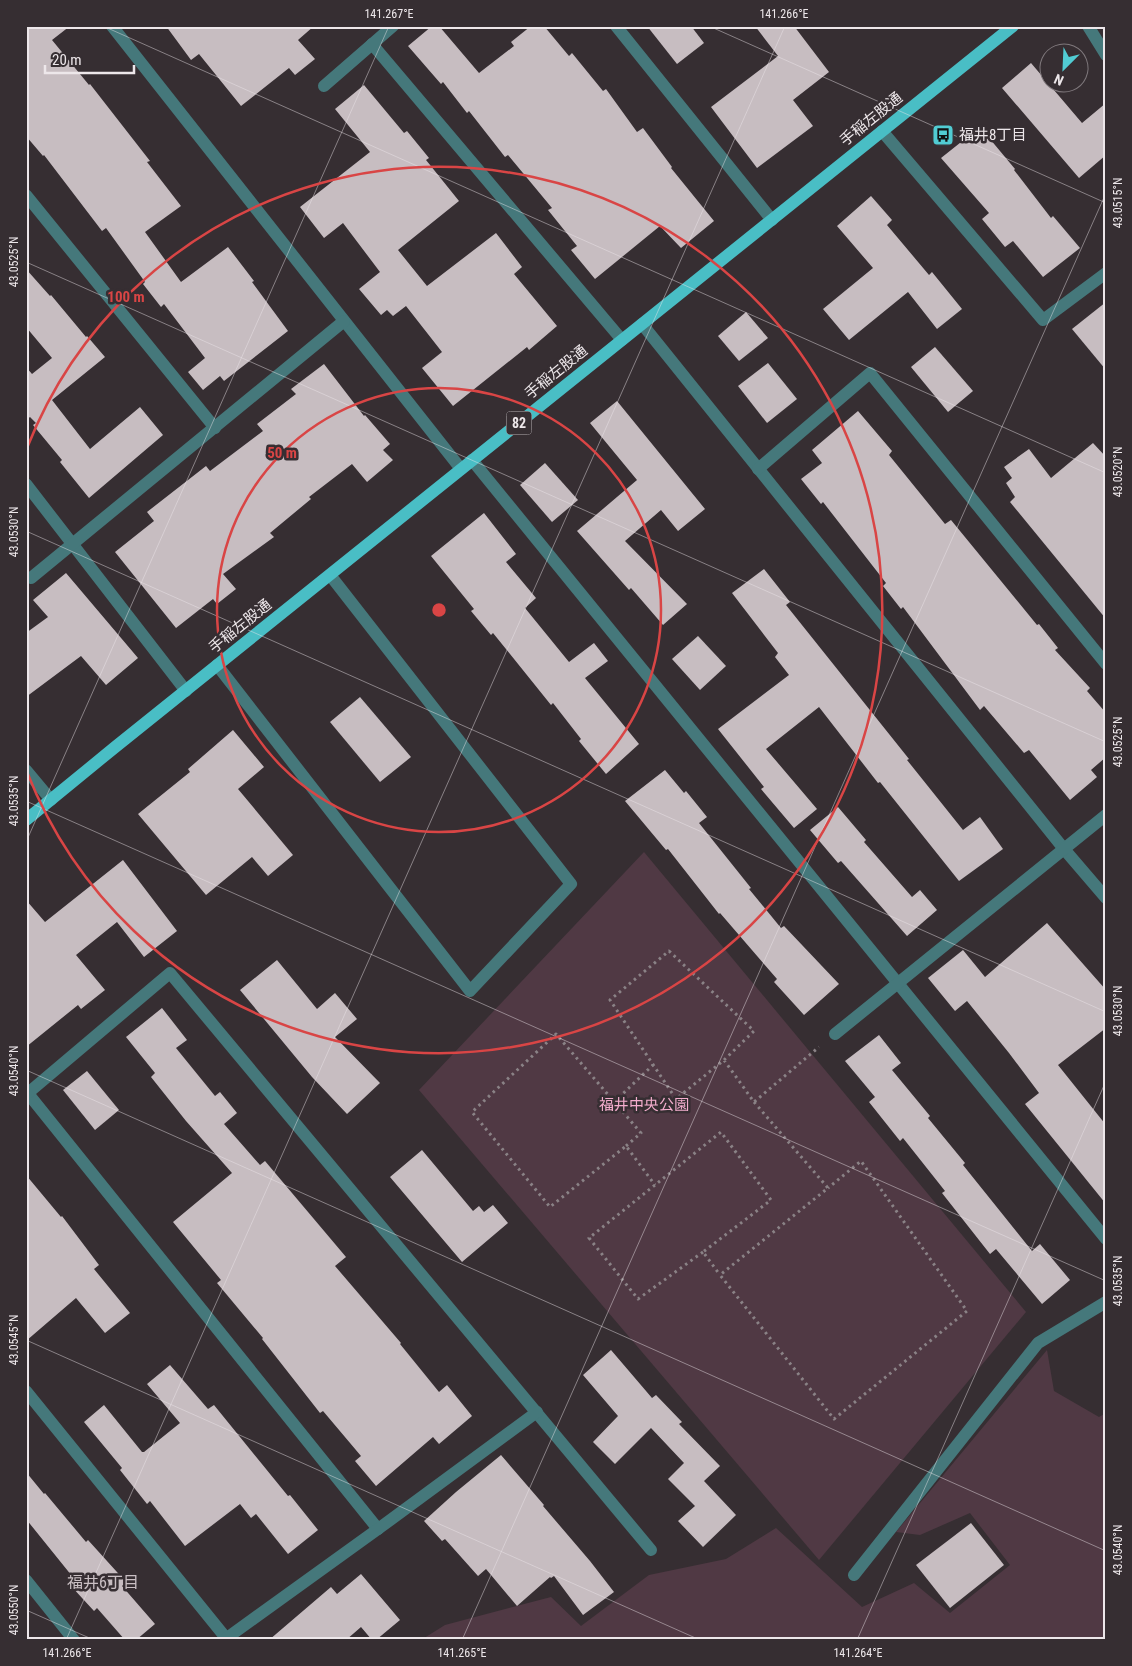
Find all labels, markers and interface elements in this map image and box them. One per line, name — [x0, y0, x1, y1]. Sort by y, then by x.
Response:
text: 141.267°E — [364, 7, 414, 21]
text: 141.266°E — [759, 7, 809, 21]
scale bar — [45, 42, 134, 74]
north arrow — [1040, 42, 1090, 92]
text: 20 m — [52, 51, 82, 69]
text: N — [1052, 71, 1066, 89]
street label: 手稲左股通 — [836, 88, 906, 150]
bus stop icon: 福井8丁目 — [931, 123, 955, 147]
place label: 福井8丁目 — [959, 126, 1026, 144]
text: 43.0515°N — [1111, 178, 1125, 228]
text: 43.0525°N — [7, 237, 21, 287]
text: 100 m — [107, 288, 145, 306]
street label: 手稲左股通 — [521, 341, 591, 403]
road number: 82 — [506, 412, 532, 434]
text: 50 m — [267, 444, 297, 462]
text: 43.0520°N — [1111, 447, 1125, 497]
text: 43.0530°N — [7, 507, 21, 557]
street label: 手稲左股通 — [205, 595, 275, 657]
centre of rings — [430, 601, 448, 619]
text: 43.0525°N — [1111, 717, 1125, 767]
text: 43.0535°N — [7, 776, 21, 826]
text: 43.0530°N — [1111, 986, 1125, 1036]
text: 43.0540°N — [7, 1046, 21, 1096]
park label: 福井中央公園 — [599, 1096, 689, 1114]
text: 43.0535°N — [1111, 1256, 1125, 1306]
text: 43.0545°N — [7, 1315, 21, 1365]
text: 43.0540°N — [1111, 1525, 1125, 1575]
district label: 福井6丁目 — [67, 1573, 139, 1592]
text: 43.0550°N — [7, 1585, 21, 1635]
text: 141.266°E — [42, 1646, 92, 1660]
text: 141.265°E — [437, 1646, 487, 1660]
text: 141.264°E — [833, 1646, 883, 1660]

